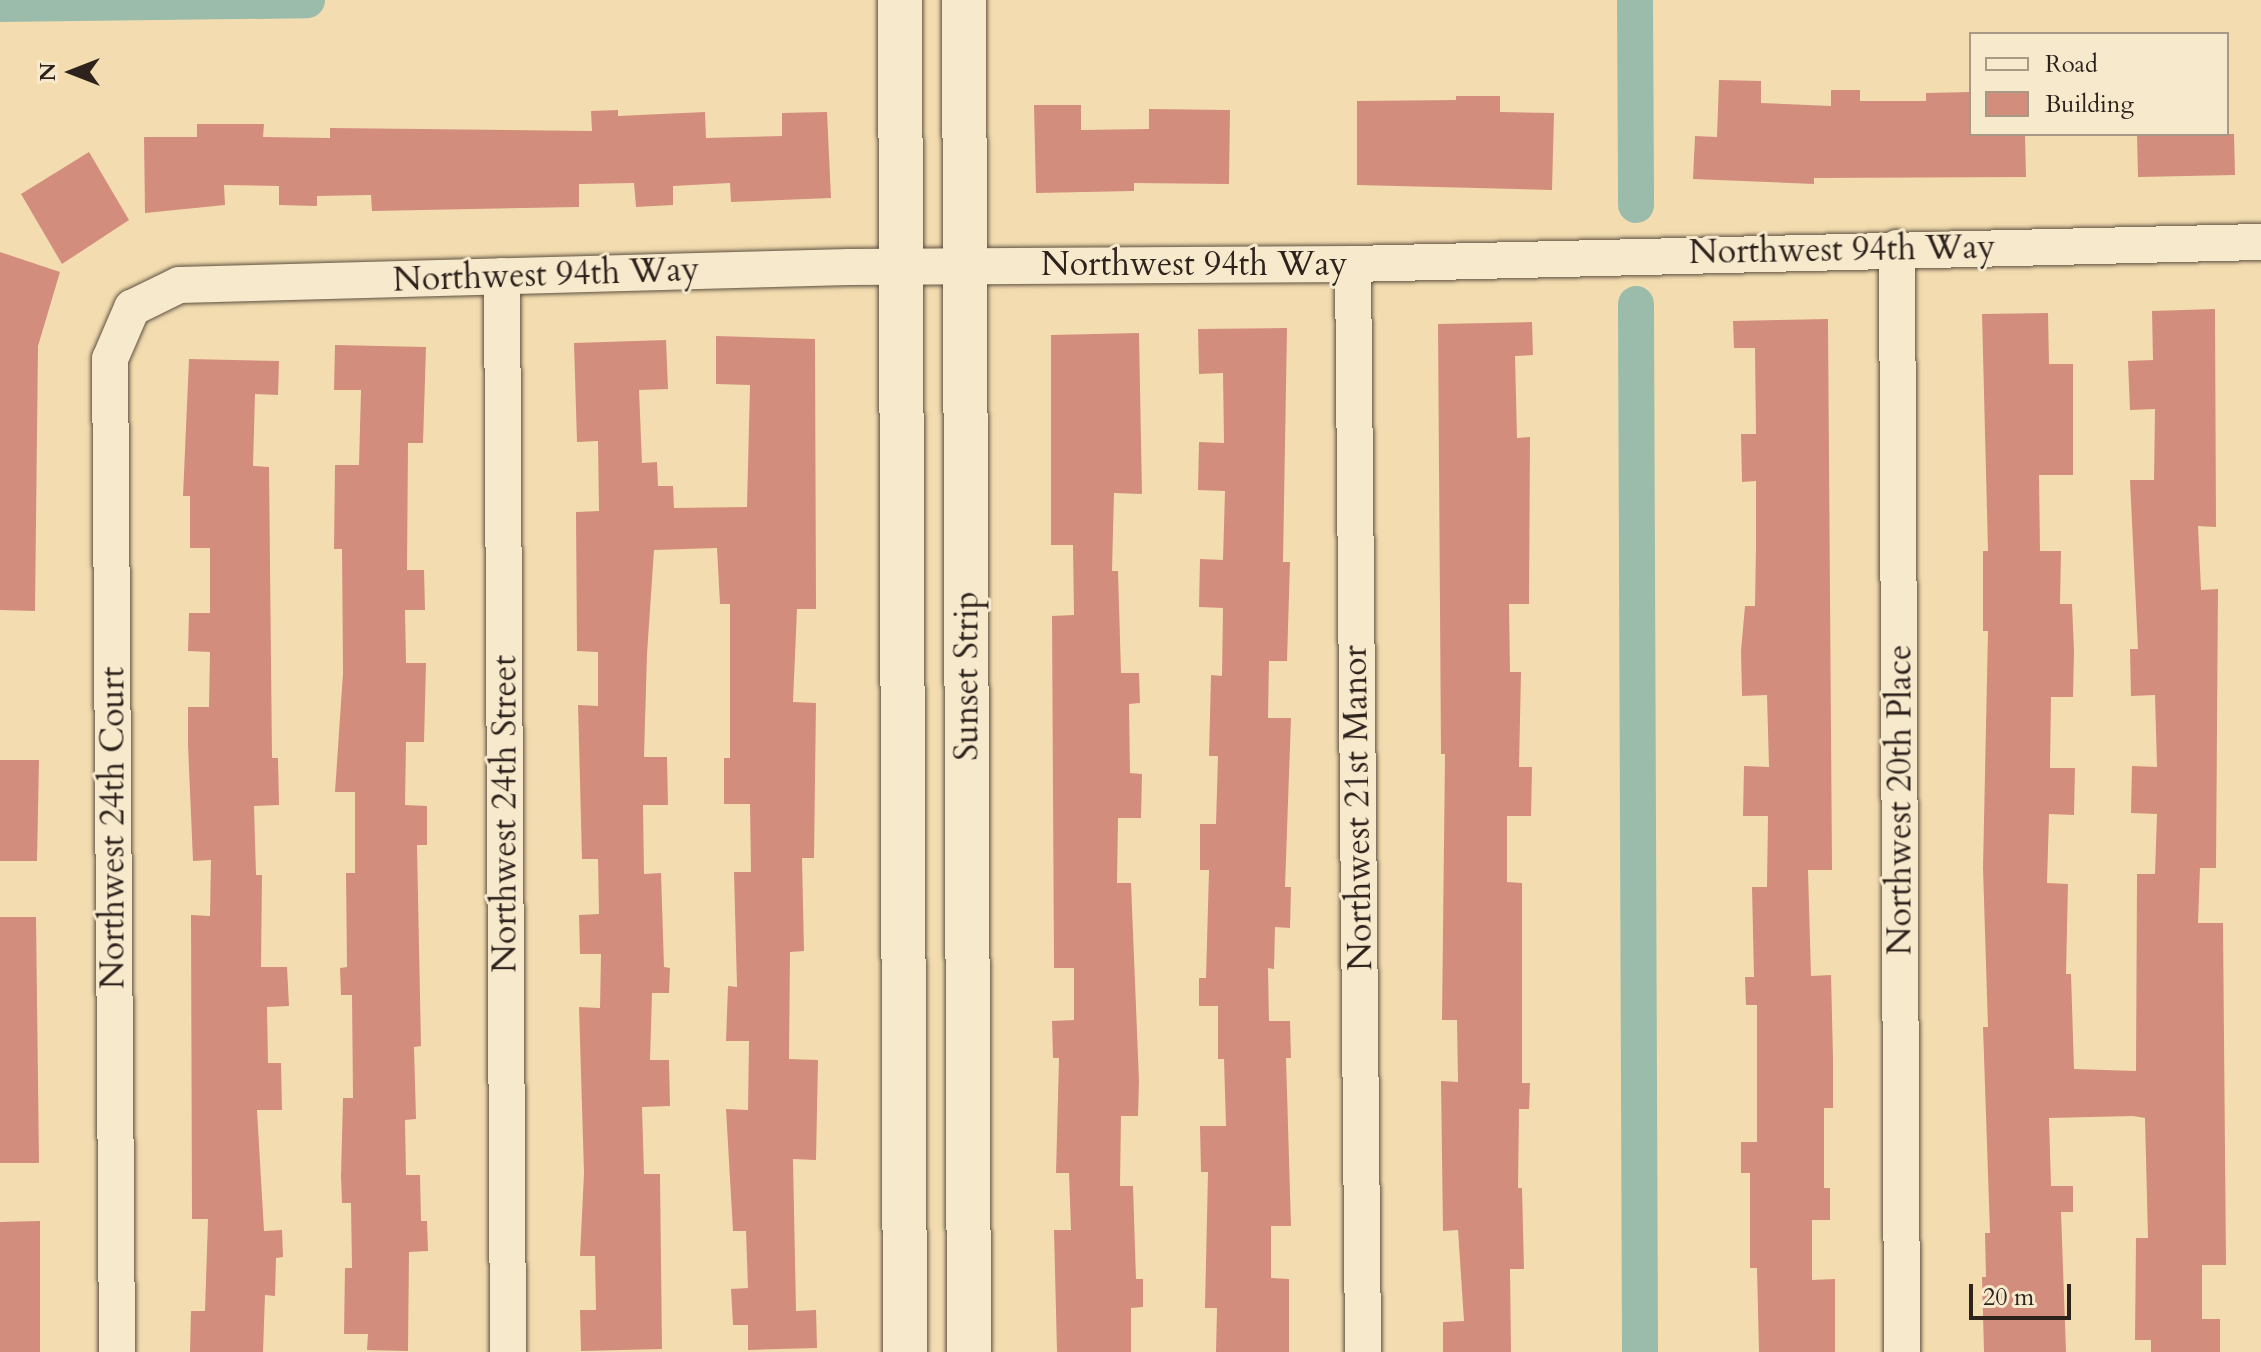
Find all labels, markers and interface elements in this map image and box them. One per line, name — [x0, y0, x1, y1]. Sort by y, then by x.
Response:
north arrow — [32, 32, 112, 112]
legend — [1969, 32, 2229, 136]
text: Road — [2045, 48, 2098, 81]
text: N — [33, 62, 63, 82]
text: Building — [2045, 88, 2134, 121]
street label: Northwest 94th Way — [1688, 227, 1996, 273]
street label: Northwest 94th Way — [1041, 245, 1347, 285]
street label: Northwest 94th Way — [392, 249, 700, 301]
street label: Sunset Strip — [947, 591, 987, 761]
street label: Northwest 21st Manor — [1335, 645, 1381, 971]
street label: Northwest 20th Place — [1880, 645, 1920, 955]
street label: Northwest 24th Street — [485, 655, 525, 973]
street label: Northwest 24th Court — [93, 667, 133, 989]
scale bar — [1973, 1268, 2075, 1318]
text: 20 m — [1983, 1281, 2034, 1314]

